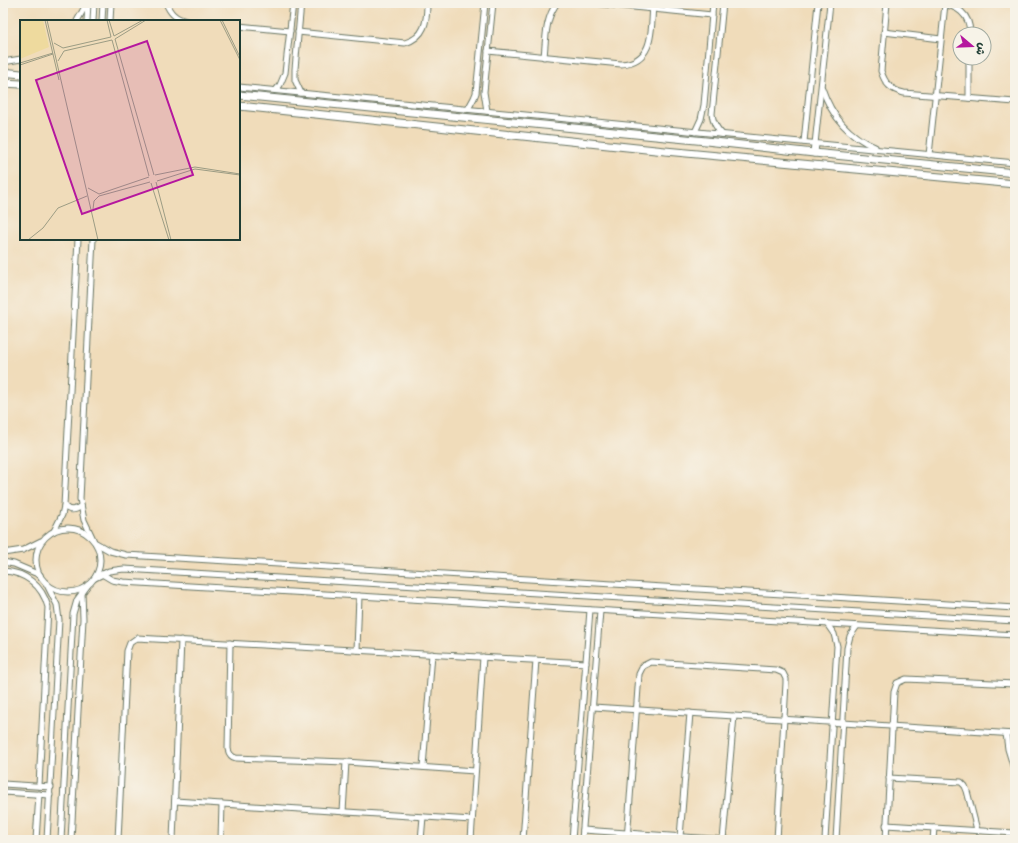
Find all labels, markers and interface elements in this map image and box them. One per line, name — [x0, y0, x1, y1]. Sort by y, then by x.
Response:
inset map — [20, 20, 240, 240]
north arrow — [952, 26, 992, 66]
text: ش — [973, 41, 991, 58]

